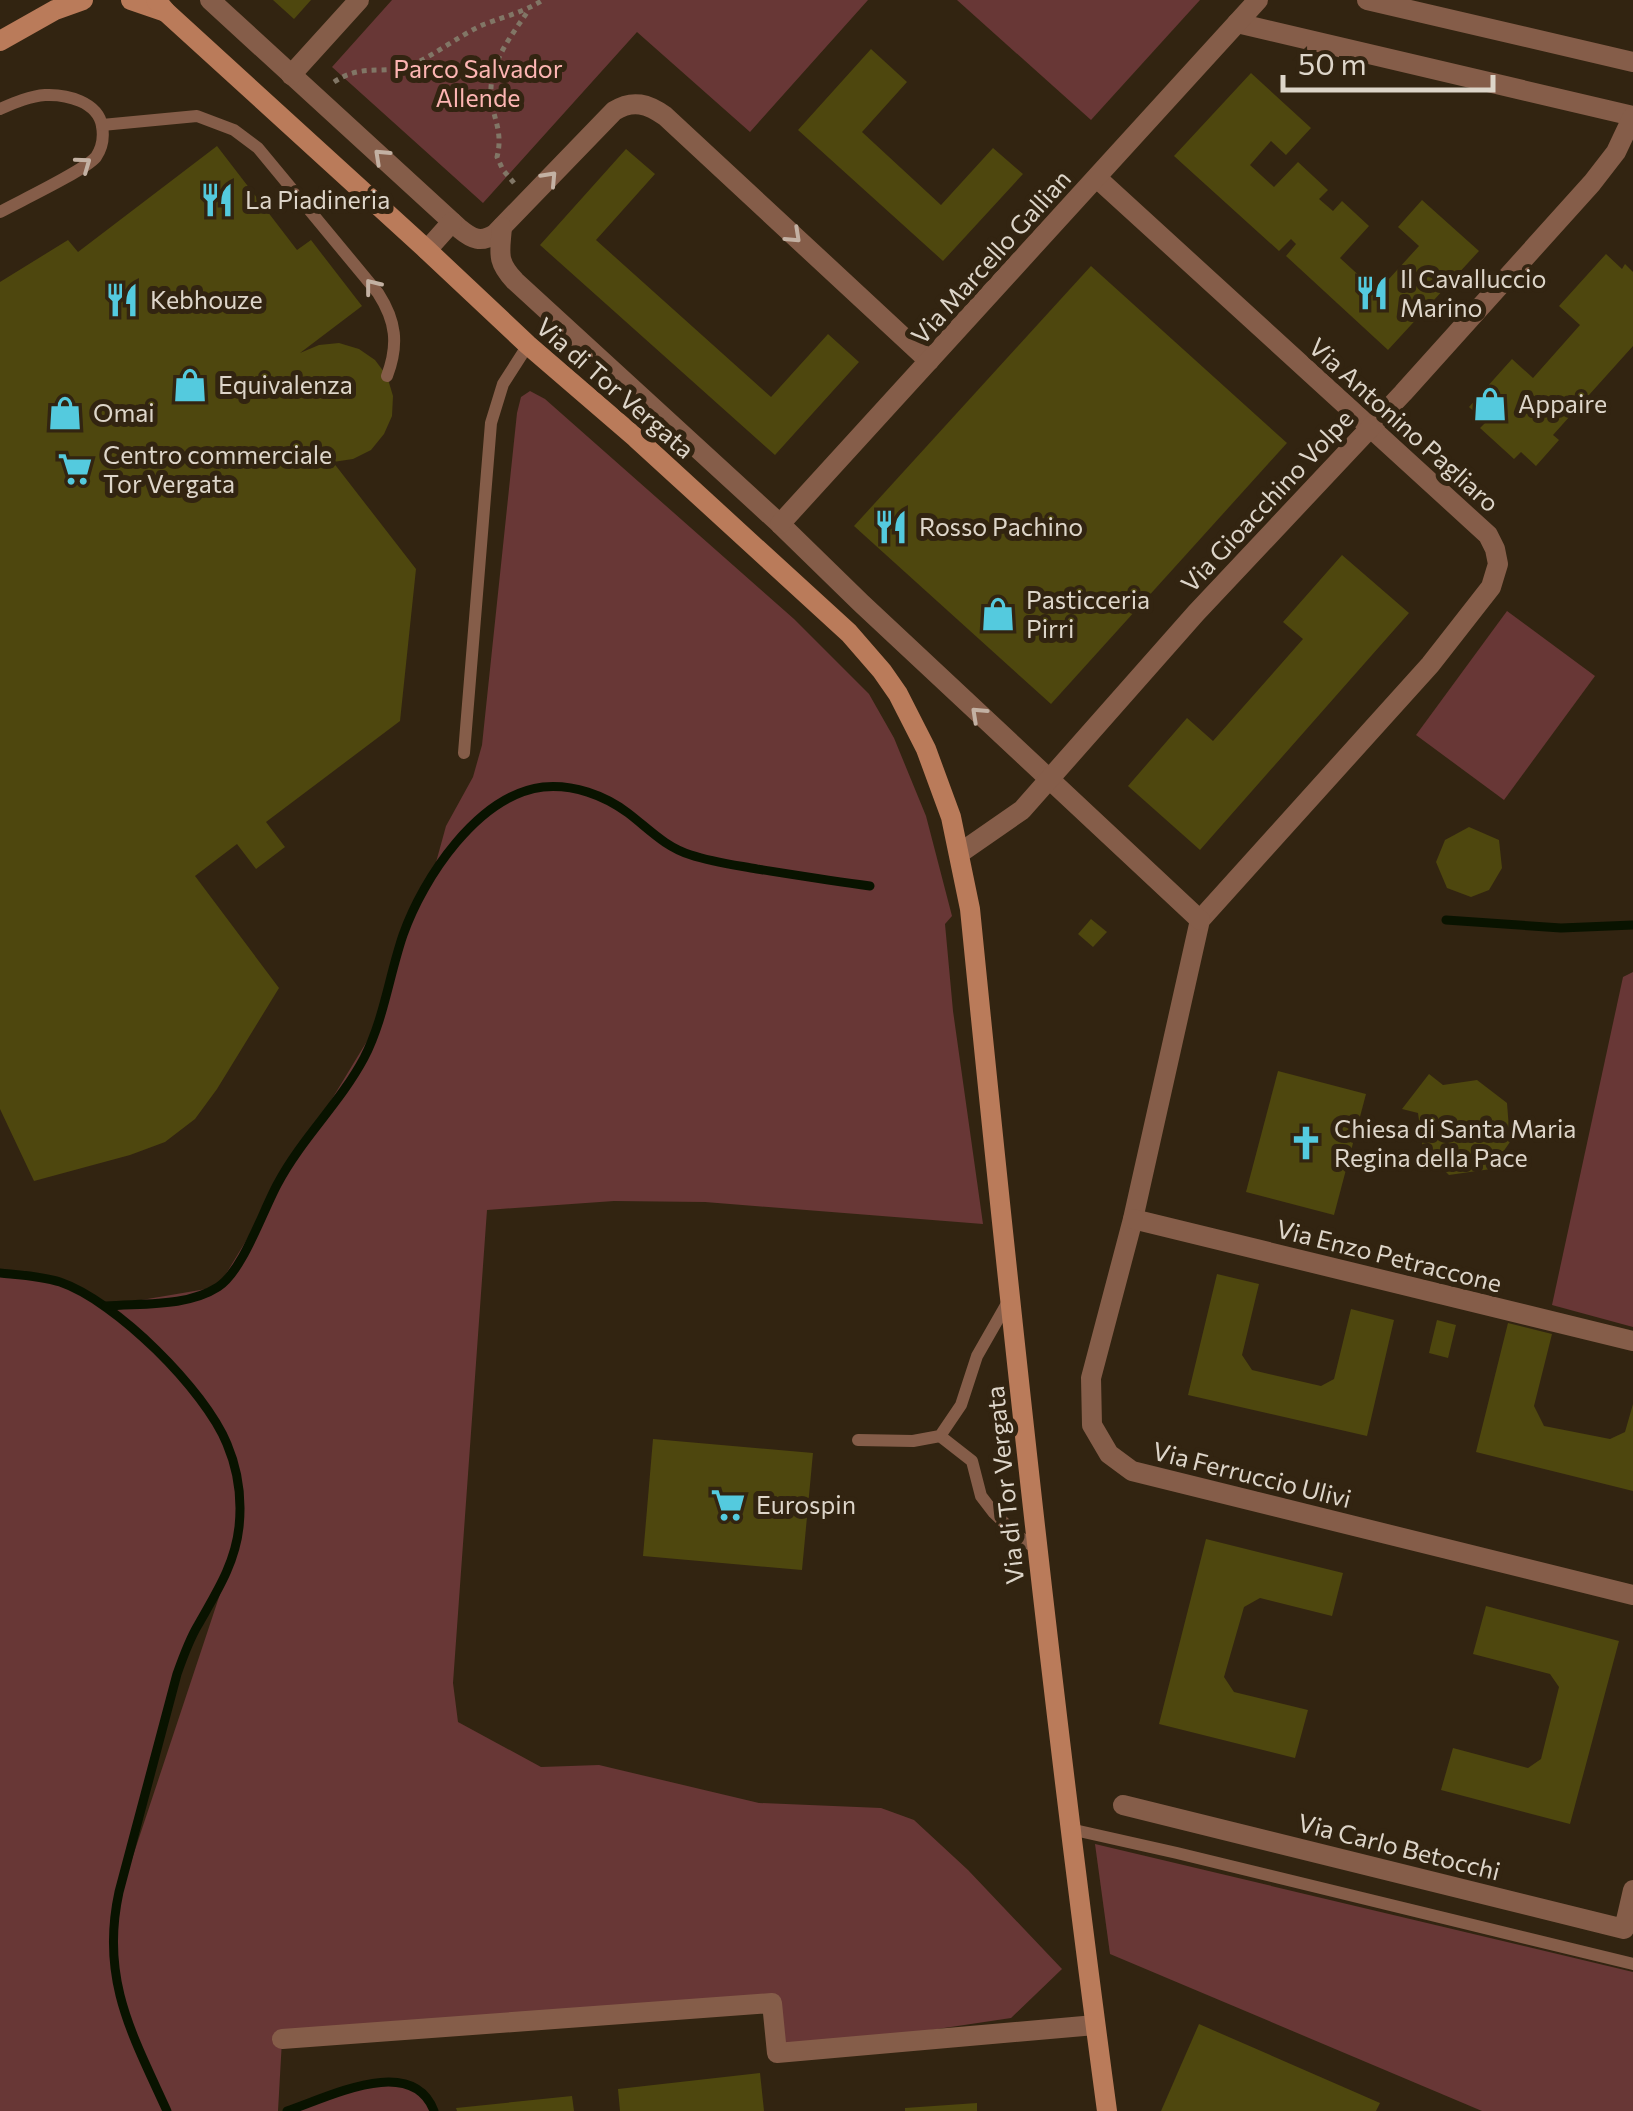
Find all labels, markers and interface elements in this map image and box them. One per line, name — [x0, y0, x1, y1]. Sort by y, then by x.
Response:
scale bar — [1283, 30, 1493, 92]
text: 50 m — [1298, 44, 1367, 81]
park label: Parco Salvador Allende — [393, 53, 563, 112]
one-way arrow — [374, 150, 392, 168]
one-way arrow — [73, 158, 91, 175]
street label: Via Marcello Gallian — [904, 163, 1076, 349]
one-way arrow — [538, 172, 556, 190]
restaurant icon: La Piadineria — [198, 181, 236, 219]
place label: La Piadineria — [245, 184, 390, 214]
one-way arrow — [782, 224, 801, 242]
place label: Il Cavalluccio Marino — [1400, 263, 1546, 322]
restaurant icon: Il Cavalluccio Marino — [1353, 274, 1391, 312]
one-way arrow — [366, 279, 384, 297]
restaurant icon: Kebhouze — [103, 281, 141, 319]
place label: Kebhouze — [150, 284, 263, 314]
street label: Via di Tor Vergata — [531, 311, 701, 464]
street label: Via Antonino Pagliaro — [1303, 331, 1506, 518]
shop icon: Equivalenza — [171, 366, 209, 404]
place label: Equivalenza — [218, 369, 353, 399]
shop icon: Appaire — [1471, 385, 1509, 423]
place label: Appaire — [1518, 388, 1607, 418]
shop icon: Omai — [46, 394, 84, 432]
place label: Omai — [93, 397, 155, 427]
street label: Via Gioacchino Volpe — [1174, 403, 1359, 598]
place label: Centro commerciale Tor Vergata — [103, 439, 332, 498]
supermarket icon: Centro commerciale Tor Vergata — [56, 450, 94, 488]
restaurant icon: Rosso Pachino — [872, 508, 910, 546]
place label: Rosso Pachino — [919, 511, 1083, 541]
place label: Pasticceria Pirri — [1026, 584, 1150, 643]
shop icon: Pasticceria Pirri — [979, 595, 1017, 633]
one-way arrow — [972, 708, 990, 726]
place label: Chiesa di Santa Maria Regina della Pace — [1334, 1113, 1576, 1172]
church icon: Chiesa di Santa Maria Regina della Pace — [1287, 1124, 1325, 1162]
street label: Via Enzo Petraccone — [1273, 1213, 1505, 1298]
street label: Via di Tor Vergata — [979, 1384, 1029, 1586]
street label: Via Ferruccio Ulivi — [1150, 1435, 1355, 1513]
supermarket icon: Eurospin — [709, 1486, 747, 1524]
place label: Eurospin — [756, 1489, 856, 1519]
street label: Via Carlo Betocchi — [1295, 1806, 1503, 1886]

